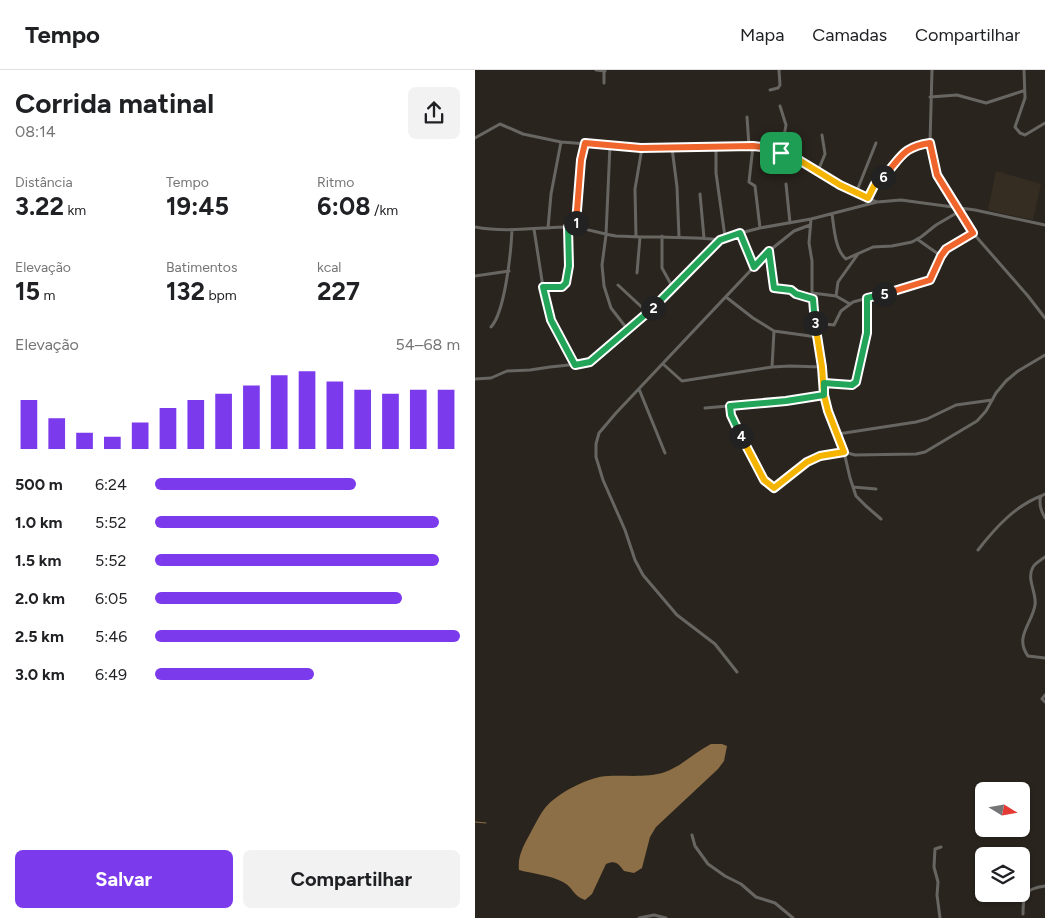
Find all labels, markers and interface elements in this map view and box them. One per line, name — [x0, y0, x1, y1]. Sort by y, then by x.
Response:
text: Tempo — [25, 20, 100, 49]
text: Mapa — [740, 24, 784, 46]
text: Camadas — [812, 24, 887, 46]
text: Compartilhar — [915, 24, 1020, 46]
text: Corrida matinal — [15, 86, 214, 120]
button: share — [408, 87, 460, 139]
text: 08:14 — [15, 122, 56, 141]
pin — [760, 132, 802, 174]
icon: arrive — [767, 139, 795, 167]
pin: 6 — [871, 164, 895, 190]
text: 6 — [879, 169, 888, 186]
text: Distância — [15, 174, 73, 191]
text: Tempo — [166, 174, 209, 191]
text: Ritmo — [317, 174, 354, 191]
text: 3.22 — [15, 191, 64, 221]
text: 19:45 — [166, 191, 229, 221]
text: 6:08 — [317, 191, 371, 221]
text: km — [64, 202, 86, 219]
text: /km — [371, 202, 398, 219]
pin: 1 — [563, 210, 589, 236]
text: 1 — [574, 215, 579, 232]
text: Elevação — [15, 259, 71, 276]
text: Batimentos — [166, 259, 238, 276]
text: kcal — [317, 259, 341, 276]
text: 15 — [15, 276, 40, 306]
text: 132 — [166, 276, 205, 306]
text: 227 — [317, 276, 360, 306]
pin: 5 — [871, 282, 897, 306]
text: 5 — [880, 286, 889, 303]
text: m — [40, 287, 55, 304]
text: bpm — [205, 287, 237, 304]
pin: 2 — [641, 296, 665, 320]
text: 2 — [649, 300, 658, 317]
pin: 3 — [803, 310, 827, 336]
text: 3 — [812, 315, 819, 332]
text: Elevação — [15, 335, 79, 354]
text: 54–68 m — [396, 335, 460, 354]
pin: 4 — [729, 424, 753, 448]
text: 4 — [737, 428, 746, 445]
text: 500 m — [15, 475, 63, 494]
text: 6:24 — [95, 475, 127, 494]
text: 1.0 km — [15, 513, 62, 532]
text: 5:52 — [95, 513, 126, 532]
text: 1.5 km — [15, 551, 61, 570]
text: 5:52 — [95, 551, 126, 570]
text: 2.0 km — [15, 589, 65, 608]
text: 6:05 — [95, 589, 128, 608]
text: 2.5 km — [15, 627, 64, 646]
text: 5:46 — [95, 627, 127, 646]
text: 3.0 km — [15, 665, 65, 684]
text: 6:49 — [95, 665, 127, 684]
north arrow — [975, 782, 1030, 838]
map controls — [975, 782, 1030, 902]
button: layers — [975, 847, 1030, 902]
button: Salvar — [15, 850, 233, 908]
button: Compartilhar — [243, 850, 460, 908]

